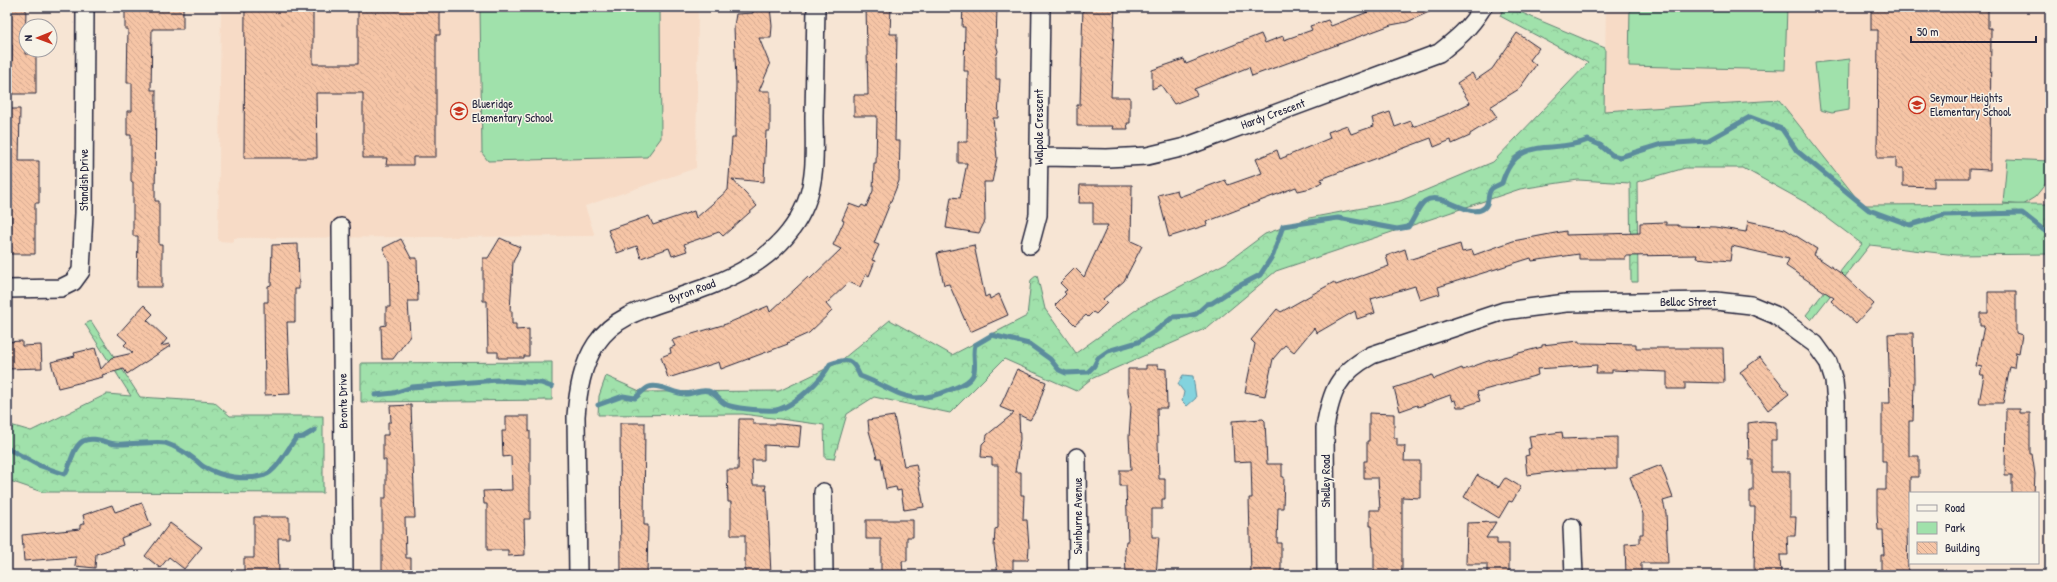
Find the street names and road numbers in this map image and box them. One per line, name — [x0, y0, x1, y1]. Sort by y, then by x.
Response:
street label: Walpole Crescent — [1030, 88, 1047, 165]
street label: Hardy Crescent — [1238, 94, 1308, 133]
street label: Standish Drive — [75, 149, 92, 211]
street label: Byron Road — [666, 274, 718, 307]
street label: Belloc Street — [1660, 293, 1717, 310]
street label: Bronte Drive — [334, 373, 351, 429]
street label: Shelley Road — [1317, 454, 1334, 507]
street label: Swinburne Avenue — [1069, 477, 1086, 554]

